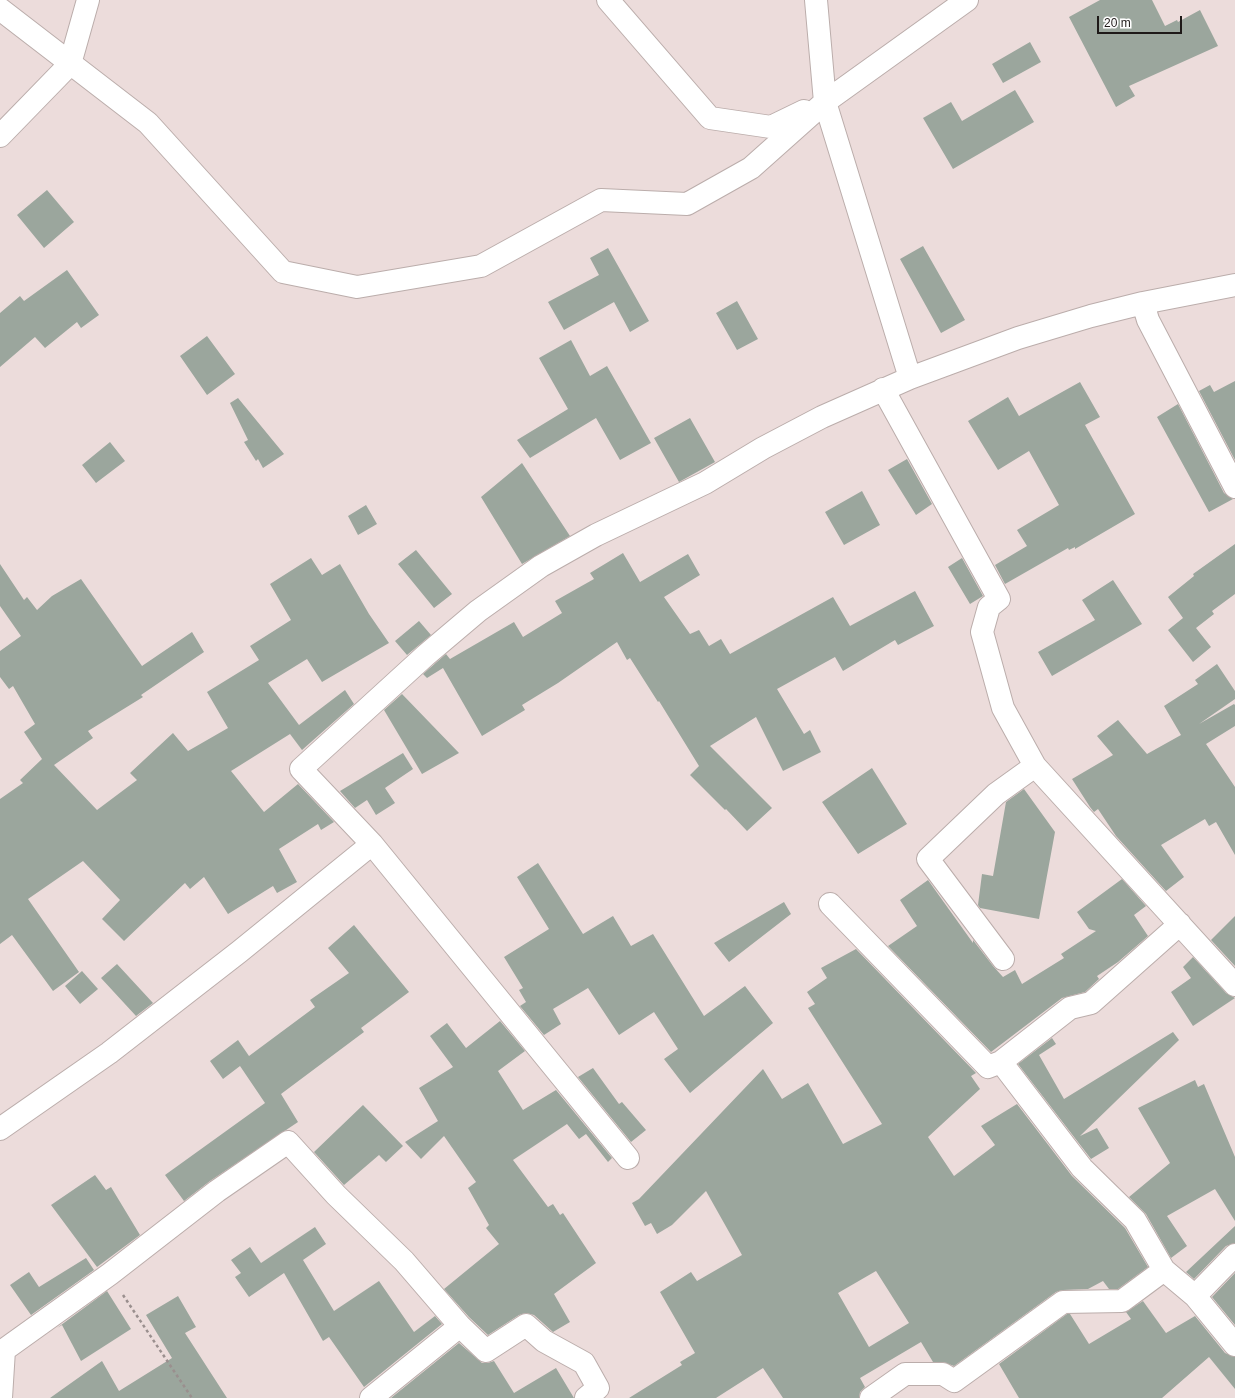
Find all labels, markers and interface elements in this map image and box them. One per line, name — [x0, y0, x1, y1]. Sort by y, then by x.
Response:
scale bar — [1099, 8, 1184, 34]
text: 20 m — [1104, 16, 1131, 30]

